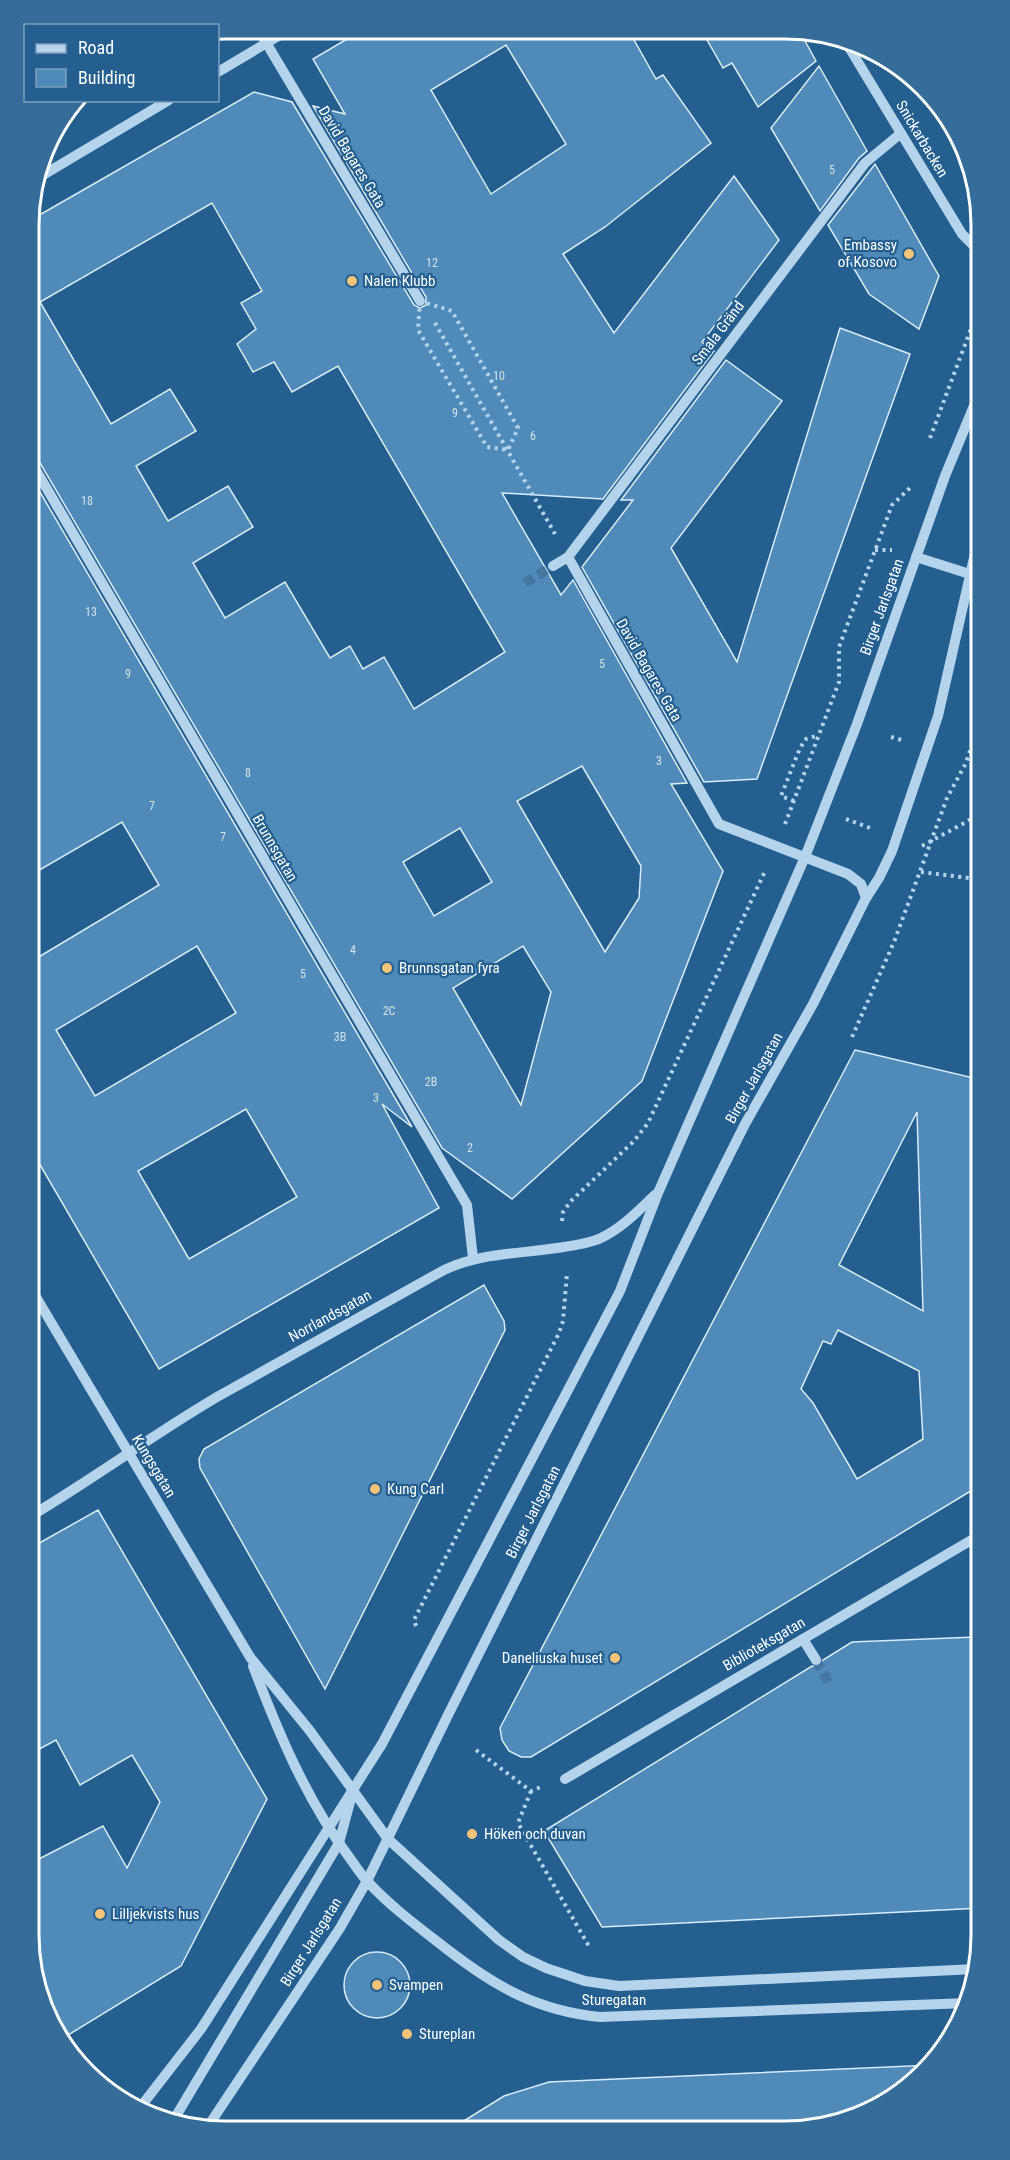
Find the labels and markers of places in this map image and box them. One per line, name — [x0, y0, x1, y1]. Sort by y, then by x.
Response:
place label: Embassy of Kosovo — [838, 236, 897, 271]
marker: Embassy of Kosovo — [902, 247, 916, 261]
place label: Nalen Klubb — [364, 272, 435, 290]
marker: Nalen Klubb — [345, 274, 359, 288]
place label: Brunnsgatan fyra — [399, 959, 500, 977]
marker: Brunnsgatan fyra — [380, 961, 394, 975]
place label: Kung Carl — [387, 1480, 444, 1498]
marker: Kung Carl — [368, 1482, 382, 1496]
place label: Daneliuska huset — [502, 1649, 603, 1667]
marker: Daneliuska huset — [608, 1651, 622, 1665]
place label: Höken och duvan — [484, 1825, 586, 1843]
marker: Höken och duvan — [465, 1827, 479, 1841]
place label: Lilljekvists hus — [112, 1905, 200, 1923]
marker: Lilljekvists hus — [93, 1907, 107, 1921]
place label: Svampen — [389, 1976, 443, 1994]
marker: Svampen — [370, 1978, 384, 1992]
place label: Stureplan — [419, 2025, 475, 2043]
marker: Stureplan — [400, 2027, 414, 2041]

